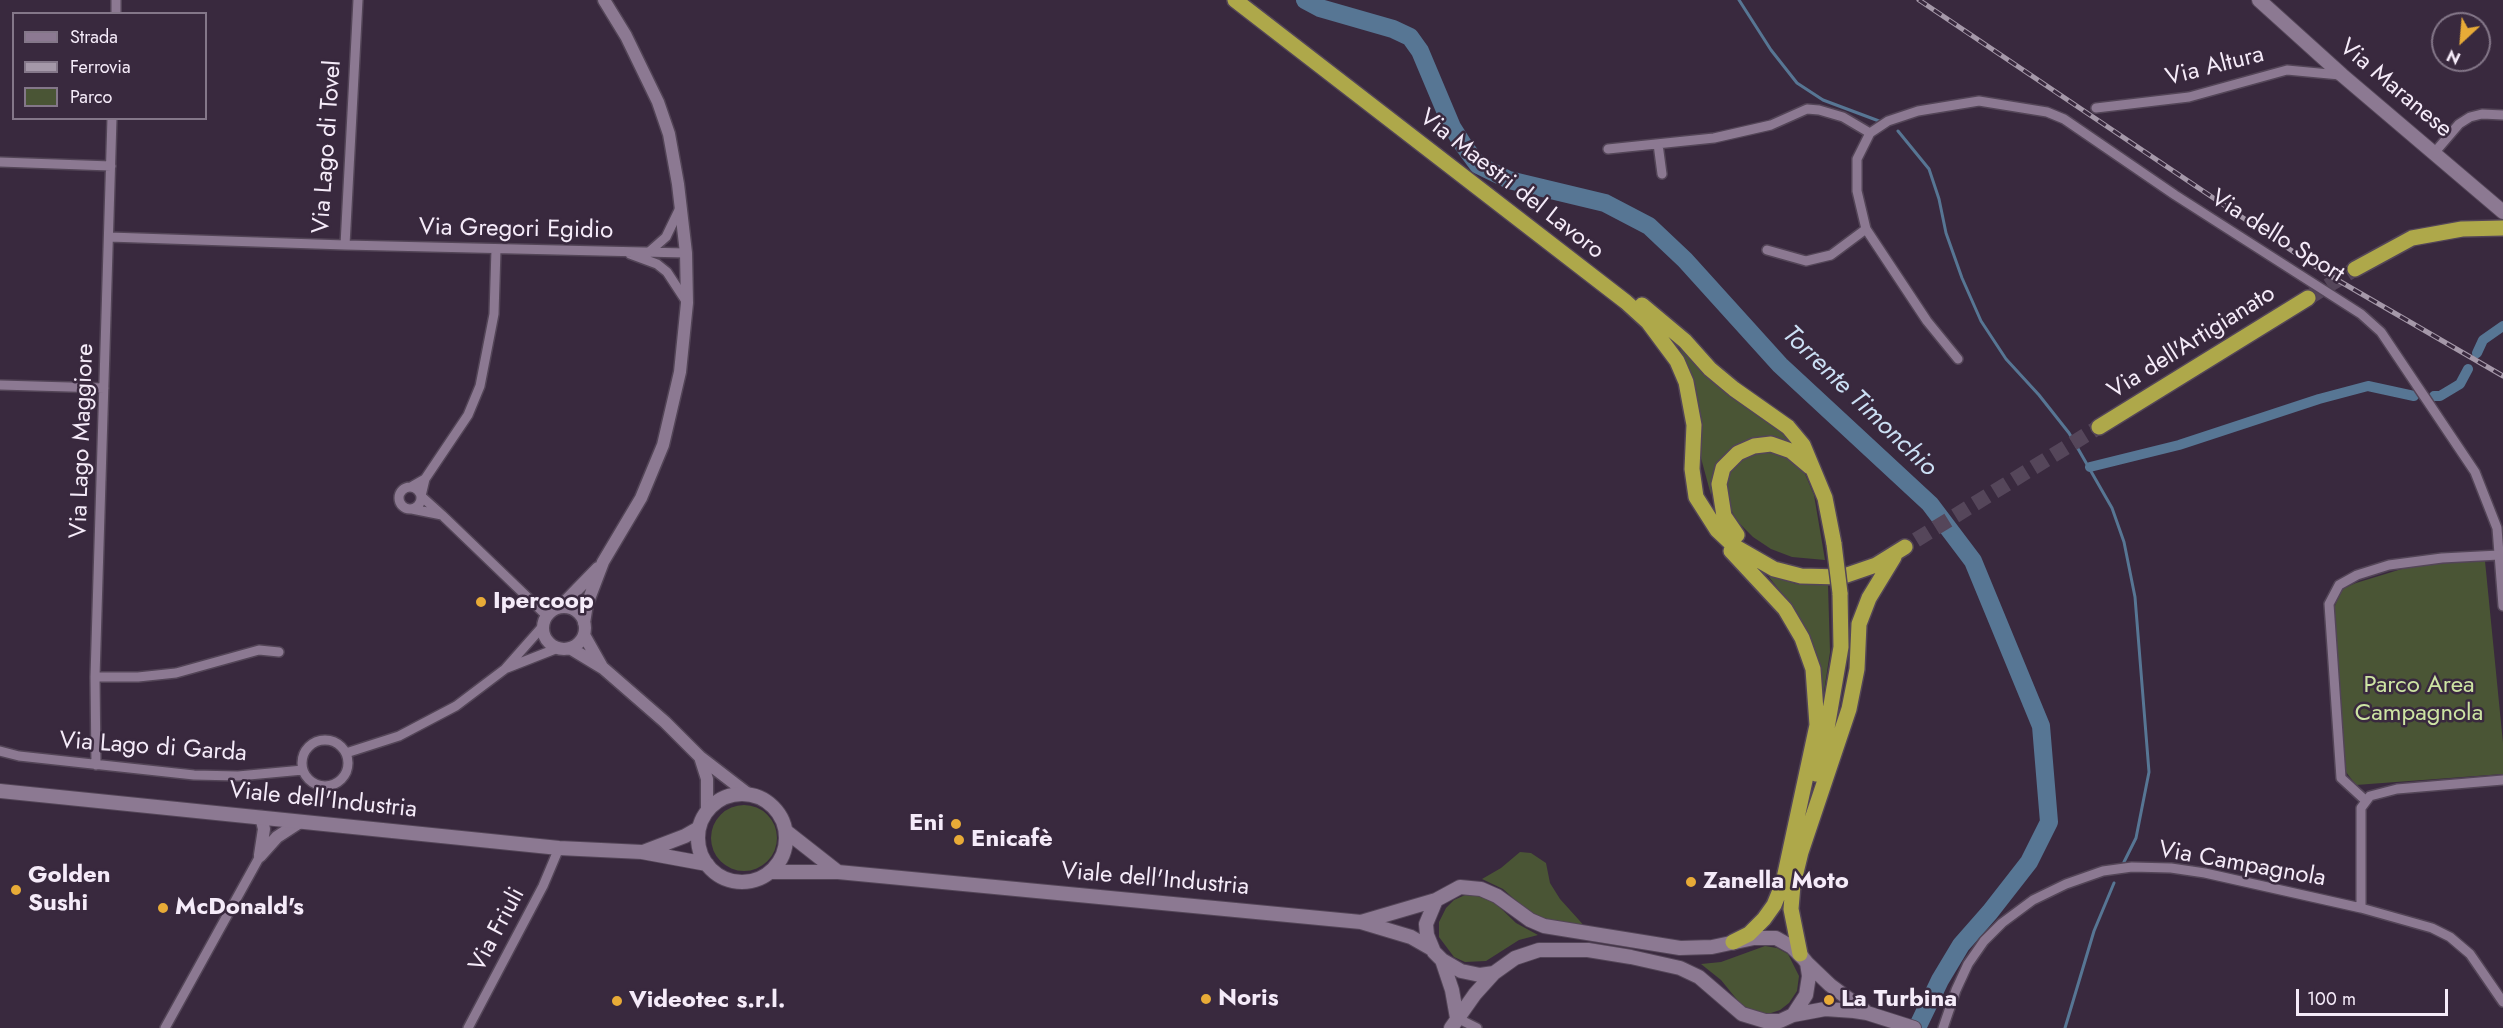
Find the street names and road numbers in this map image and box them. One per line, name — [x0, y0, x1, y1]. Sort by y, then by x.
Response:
street label: Via Maranese — [2333, 33, 2457, 145]
street label: Via Altura — [2163, 41, 2267, 93]
street label: Via Lago di Tovel — [308, 59, 348, 235]
street label: Via Maestri del Lavoro — [1413, 104, 1609, 266]
street label: Via dello Sport — [2205, 184, 2349, 290]
street label: Via Gregori Egidio — [419, 214, 613, 246]
street label: Via dell'Artigianato — [2103, 280, 2281, 406]
street label: Via Lago Maggiore — [65, 343, 101, 539]
street label: Via Lago di Garda — [58, 727, 248, 769]
street label: Viale dell'Industria — [228, 777, 418, 825]
street label: Via Campagnola — [2156, 836, 2328, 894]
street label: Viale dell'Industria — [1060, 857, 1250, 903]
street label: Via Friuli — [464, 883, 532, 977]

